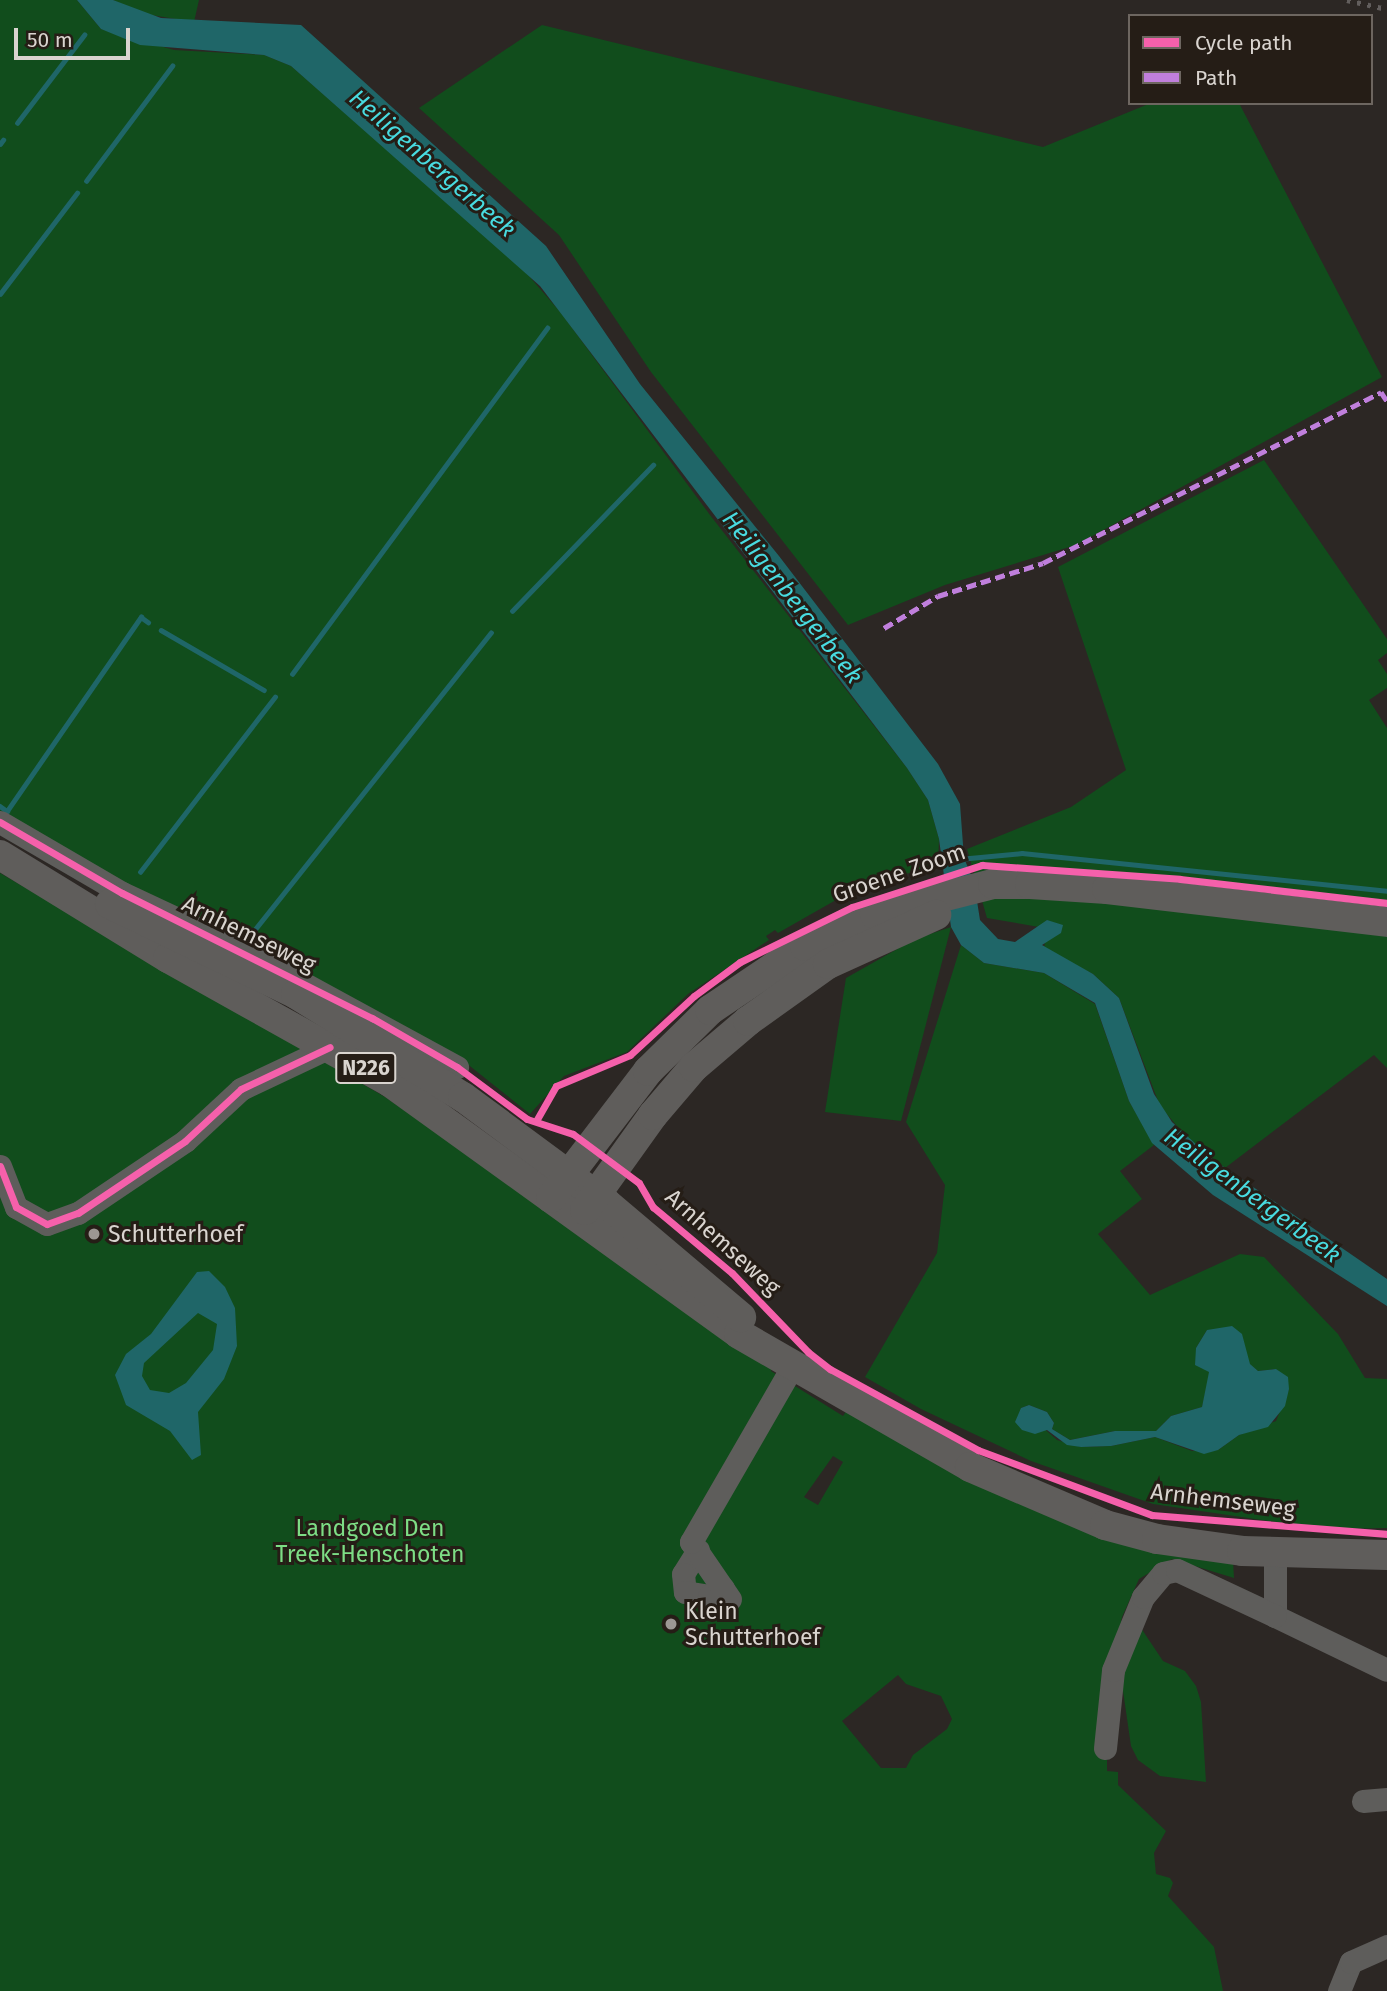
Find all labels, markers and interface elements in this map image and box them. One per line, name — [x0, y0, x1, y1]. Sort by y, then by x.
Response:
scale bar — [18, 14, 133, 58]
legend — [1128, 14, 1373, 105]
text: 50 m — [27, 27, 73, 53]
text: Cycle path — [1195, 30, 1293, 56]
text: Path — [1195, 65, 1237, 91]
water label: Heiligenbergerbeek — [343, 84, 521, 244]
water label: Heiligenbergerbeek — [716, 506, 868, 690]
street label: Groene Zoom — [829, 837, 969, 909]
street label: Arnhemseweg — [178, 890, 320, 978]
road number: N226 — [334, 1050, 398, 1086]
water label: Heiligenbergerbeek — [1158, 1122, 1346, 1270]
street label: Arnhemseweg — [660, 1183, 786, 1301]
place label: Schutterhoef — [108, 1220, 243, 1248]
marker: Schutterhoef — [86, 1226, 102, 1242]
street label: Arnhemseweg — [1149, 1477, 1297, 1523]
park label: Landgoed Den Treek-Henschoten — [276, 1514, 464, 1568]
place label: Klein Schutterhoef — [685, 1597, 820, 1651]
marker: Klein Schutterhoef — [663, 1616, 679, 1632]

